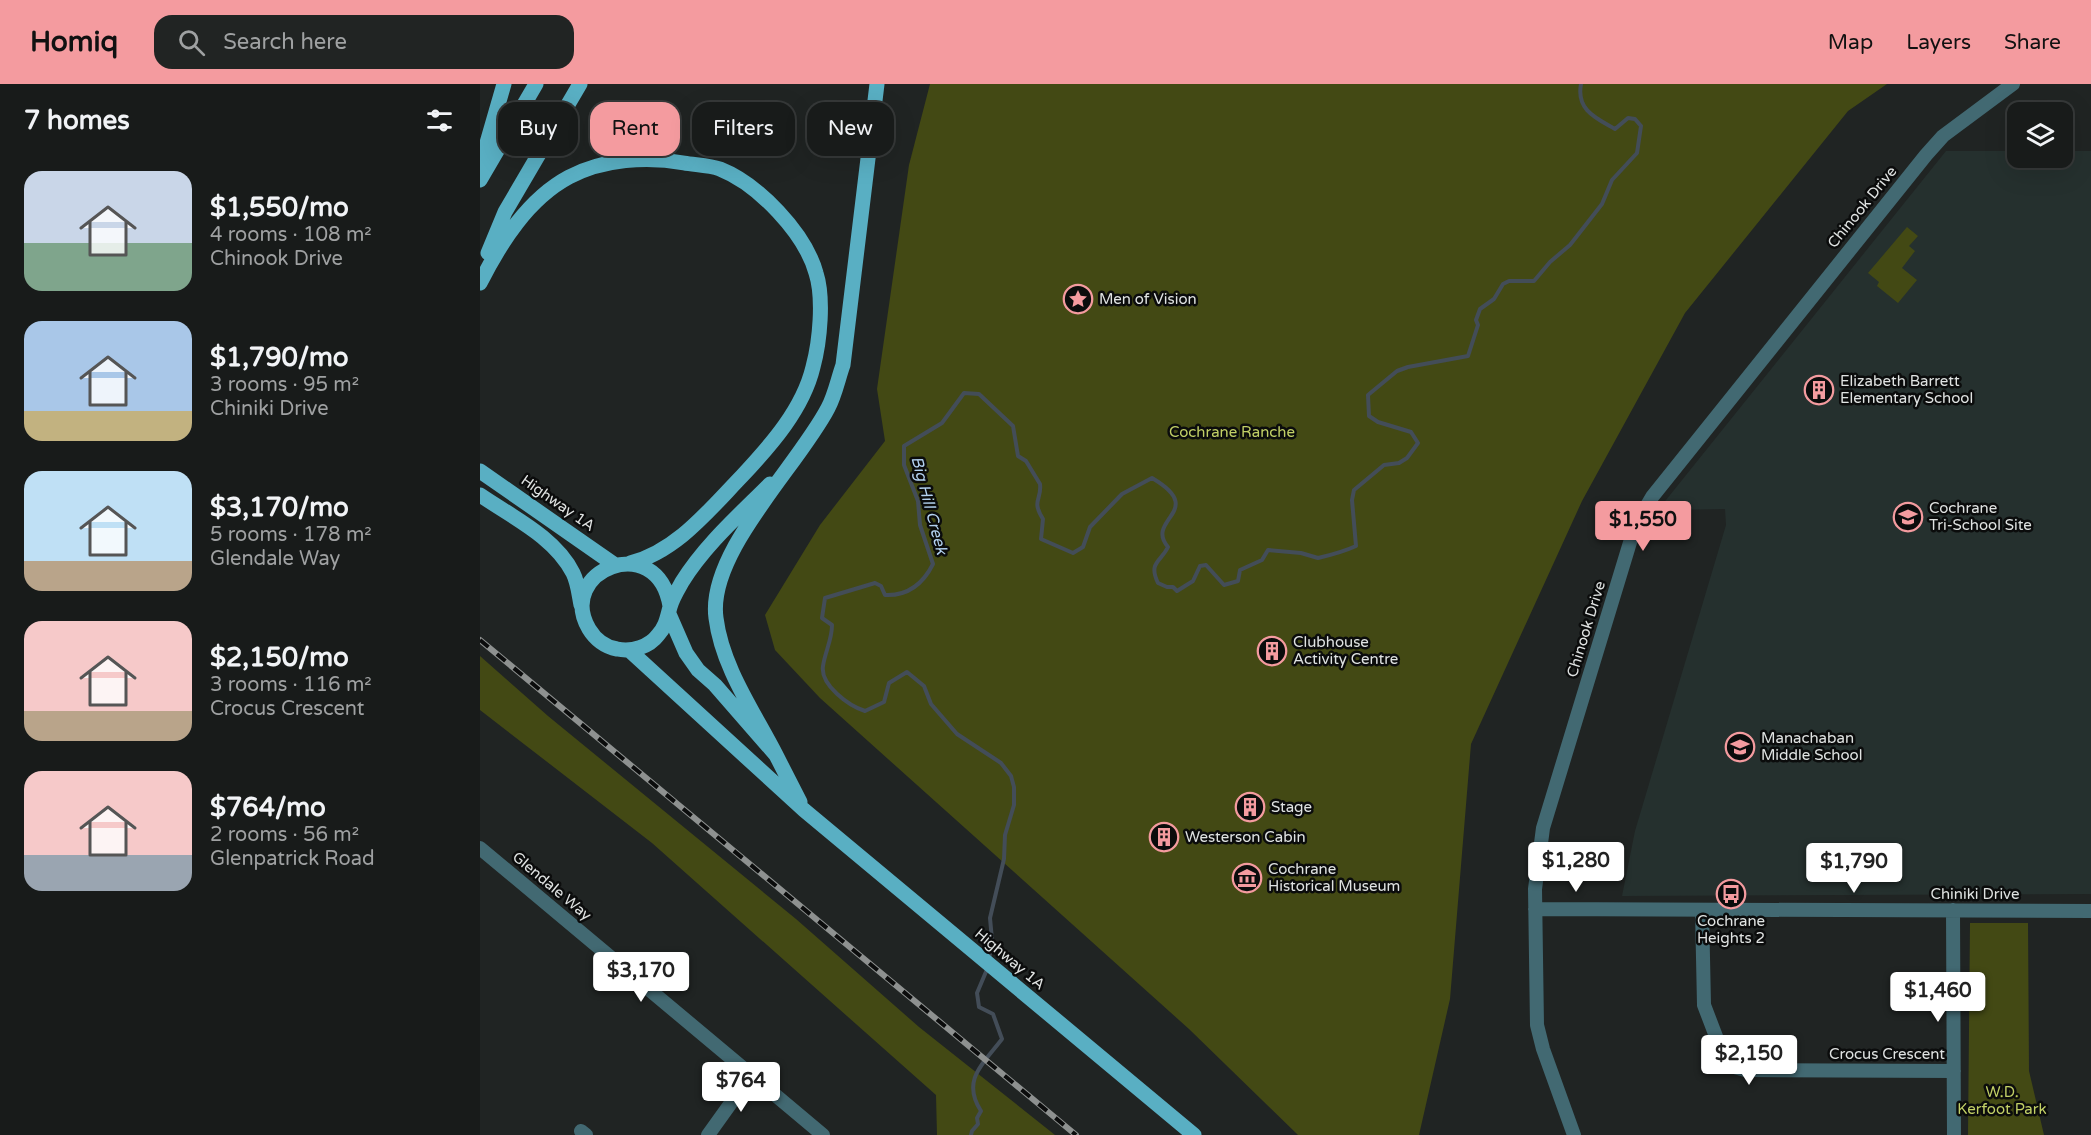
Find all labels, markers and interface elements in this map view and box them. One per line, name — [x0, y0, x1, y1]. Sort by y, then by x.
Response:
search box — [154, 15, 574, 69]
text: Homiq — [30, 25, 118, 59]
icon: search — [175, 26, 208, 59]
text: Search here — [223, 29, 347, 55]
text: Map — [1828, 30, 1873, 55]
text: Layers — [1906, 30, 1971, 55]
text: Share — [2004, 30, 2061, 55]
chip: Buy — [498, 102, 578, 156]
chip: Rent — [590, 102, 680, 156]
chip: Filters — [692, 102, 795, 156]
chip: New — [807, 102, 894, 156]
map controls — [2007, 102, 2073, 168]
button: layers — [2007, 102, 2073, 168]
icon: filters — [423, 104, 456, 137]
text: 7 homes — [24, 105, 130, 136]
street label: Chinook Drive — [1824, 163, 1900, 251]
text: $1,550/mo — [210, 192, 349, 223]
icon: home — [72, 195, 144, 267]
text: 4 rooms · 108 m² — [210, 223, 372, 247]
text: Chinook Drive — [210, 247, 343, 271]
place icon: Men of Vision — [1062, 283, 1094, 315]
place label: Men of Vision — [1099, 290, 1197, 308]
text: $1,790/mo — [210, 342, 349, 373]
icon: home — [72, 345, 144, 417]
place label: Elizabeth Barrett Elementary School — [1840, 372, 1973, 407]
text: 3 rooms · 95 m² — [210, 373, 359, 397]
building icon: Elizabeth Barrett Elementary School — [1803, 374, 1835, 406]
text: Chiniki Drive — [210, 397, 329, 421]
park label: Cochrane Ranche — [1169, 423, 1295, 441]
water label: Big Hill Creek — [906, 454, 952, 558]
street label: Highway 1A — [518, 471, 598, 535]
text: $3,170/mo — [210, 492, 349, 523]
icon: home — [72, 495, 144, 567]
place label: Cochrane Tri-School Site — [1929, 499, 2032, 534]
pin: $1,550 — [1594, 501, 1692, 552]
school or university icon: Cochrane Tri-School Site — [1892, 501, 1924, 533]
text: $1,550 — [1609, 508, 1677, 532]
text: 5 rooms · 178 m² — [210, 523, 372, 547]
text: Glendale Way — [210, 547, 340, 571]
street label: Chinook Drive — [1563, 579, 1609, 679]
place label: Clubhouse Activity Centre — [1293, 633, 1398, 668]
building icon: Clubhouse Activity Centre — [1256, 635, 1288, 667]
text: $2,150/mo — [210, 642, 349, 673]
icon: home — [72, 645, 144, 717]
text: 3 rooms · 116 m² — [210, 673, 372, 697]
text: Crocus Crescent — [210, 697, 364, 721]
place label: Manachaban Middle School — [1761, 729, 1862, 764]
school or university icon: Manachaban Middle School — [1724, 731, 1756, 763]
building icon: Stage — [1234, 791, 1266, 823]
text: $764/mo — [210, 792, 326, 823]
icon: home — [72, 795, 144, 867]
place label: Stage — [1271, 798, 1312, 816]
building icon: Westerson Cabin — [1148, 821, 1180, 853]
text: 2 rooms · 56 m² — [210, 823, 359, 847]
place label: Westerson Cabin — [1185, 828, 1306, 846]
pin: $1,280 — [1527, 842, 1625, 893]
pin: $1,790 — [1805, 843, 1903, 894]
text: Glenpatrick Road — [210, 847, 375, 871]
street label: Glendale Way — [509, 848, 595, 924]
text: $1,280 — [1542, 849, 1610, 873]
text: $1,790 — [1820, 850, 1888, 874]
place label: Cochrane Historical Museum — [1268, 860, 1400, 895]
museum icon: Cochrane Historical Museum — [1231, 862, 1263, 894]
bus stop icon: Cochrane Heights 2 — [1715, 878, 1747, 910]
street label: Chiniki Drive — [1931, 885, 2019, 903]
place label: Cochrane Heights 2 — [1697, 912, 1765, 947]
street label: Highway 1A — [971, 924, 1049, 994]
pin: $3,170 — [592, 952, 690, 1003]
text: $3,170 — [607, 959, 675, 983]
pin: $1,460 — [1889, 972, 1987, 1023]
text: $1,460 — [1904, 979, 1972, 1003]
pin: $2,150 — [1700, 1035, 1798, 1086]
text: $2,150 — [1715, 1042, 1783, 1066]
street label: Crocus Crescent — [1829, 1045, 1945, 1063]
pin: $764 — [705, 1062, 777, 1113]
text: $764 — [716, 1069, 766, 1093]
park label: W.D. Kerfoot Park — [1957, 1083, 2047, 1118]

